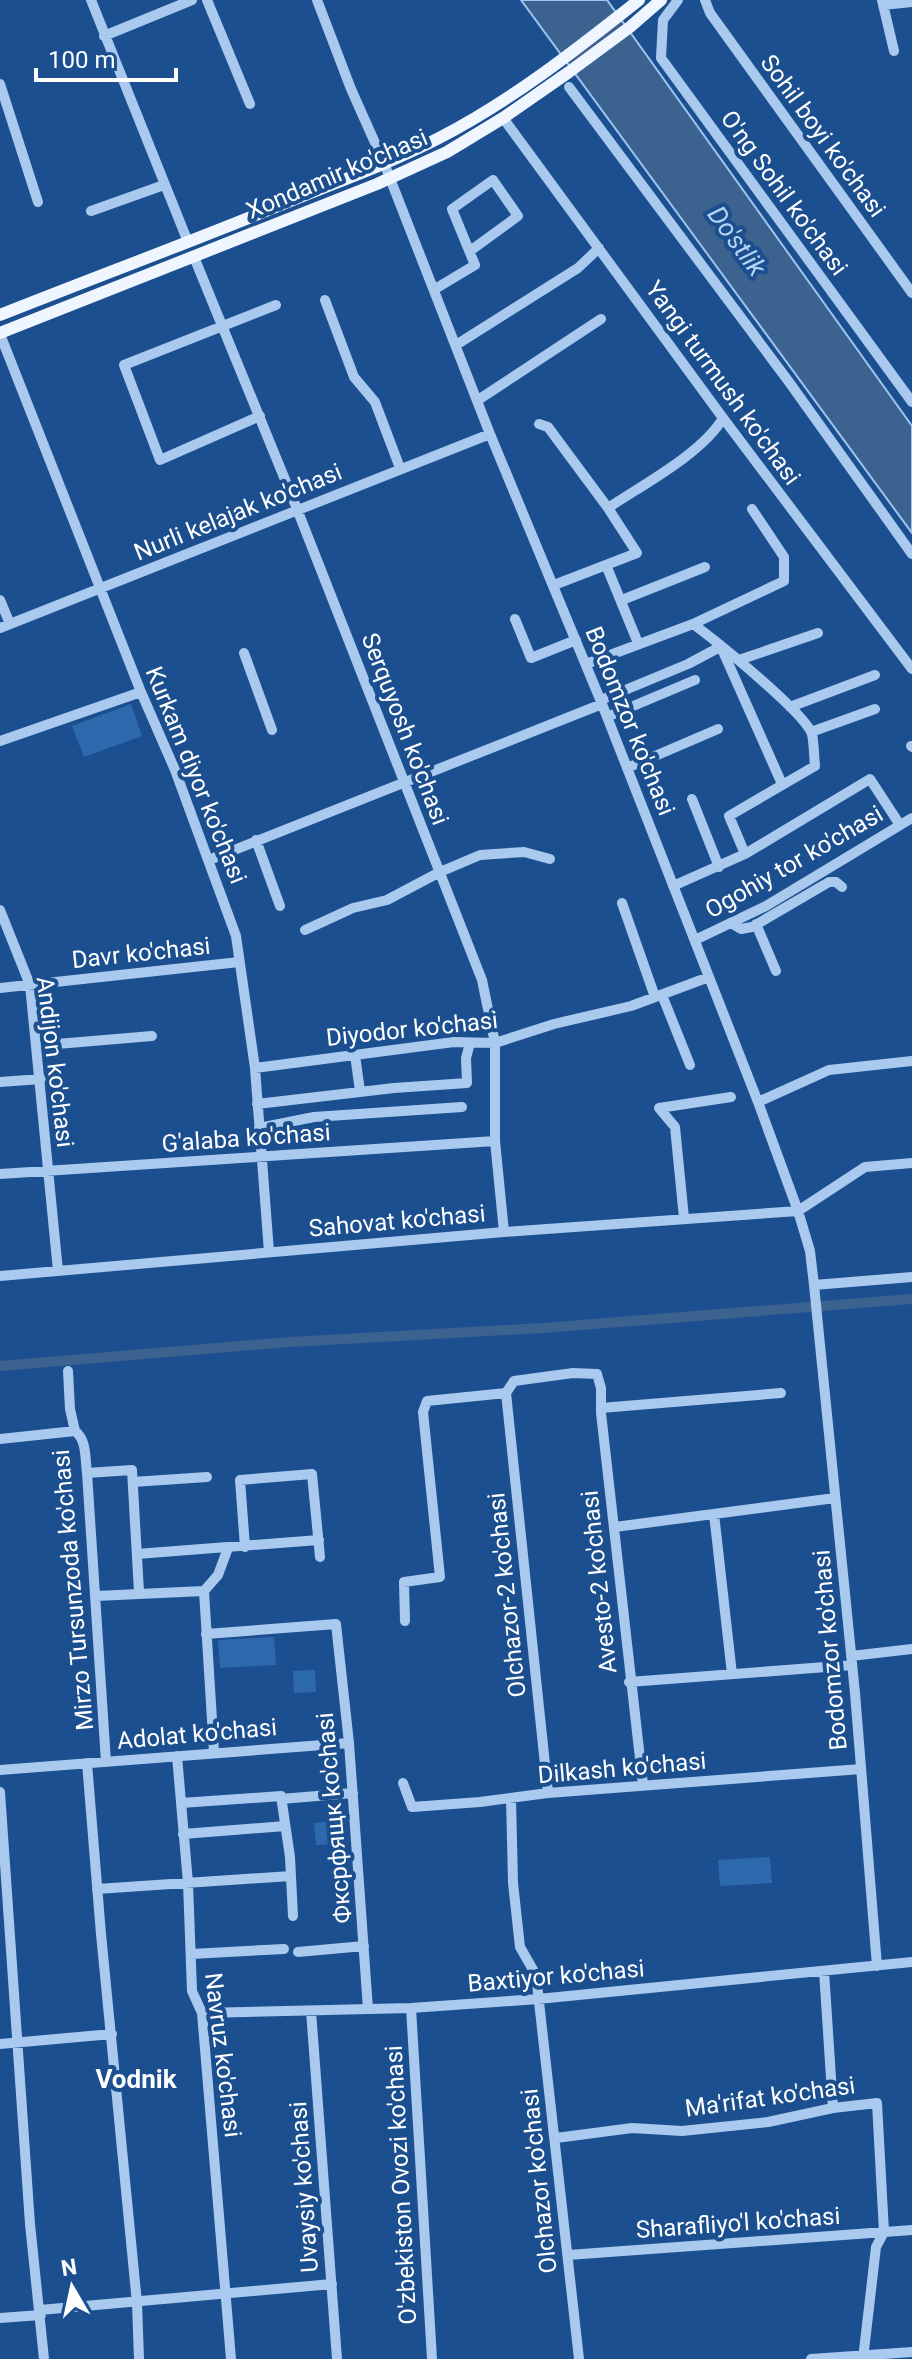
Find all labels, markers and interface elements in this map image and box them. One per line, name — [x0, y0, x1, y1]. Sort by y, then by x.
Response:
scale bar — [36, 32, 176, 82]
text: 100 m — [48, 46, 115, 74]
street label: Sohil boyi ko'chasi — [755, 49, 891, 223]
street label: O'ng Sohil ko'chasi — [715, 105, 853, 281]
street label: Xondamir ko'chasi — [242, 123, 432, 225]
water label: Do'stlik — [702, 200, 773, 283]
street label: Yangi turmush ko'chasi — [640, 276, 806, 490]
street label: Nurli kelajak ko'chasi — [130, 458, 346, 566]
street label: Bodomzor ko'chasi — [579, 622, 681, 820]
street label: Serquyosh ko'chasi — [356, 629, 454, 829]
street label: Kurkam diyor ko'chasi — [140, 662, 252, 888]
street label: Ogohiy tor ko'chasi — [700, 800, 888, 924]
street label: Davr ko'chasi — [70, 932, 212, 974]
street label: Andijon ko'chasi — [31, 975, 79, 1149]
street label: Diyodor ko'chasi — [325, 1006, 499, 1052]
street label: G'alaba ko'chasi — [161, 1118, 331, 1158]
street label: Sahovat ko'chasi — [308, 1199, 486, 1243]
street label: Mirzo Tursunzoda ko'chasi — [47, 1448, 99, 1732]
street label: Avesto-2 ko'chasi — [575, 1489, 623, 1675]
street label: Olchazor-2 ko'chasi — [482, 1491, 532, 1699]
street label: Bodomzor ko'chasi — [807, 1549, 853, 1751]
street label: Фксрфящк ko'chasi — [311, 1711, 357, 1925]
street label: Adolat ko'chasi — [116, 1713, 278, 1755]
street label: Dilkash ko'chasi — [537, 1747, 707, 1789]
street label: Baxtiyor ko'chasi — [466, 1954, 646, 1998]
street label: Navruz ko'chasi — [199, 1971, 247, 2139]
street label: O'zbekiston Ovozi ko'chasi — [380, 2045, 422, 2325]
district label: Vodnik — [95, 2064, 178, 2094]
street label: Ma'rifat ko'chasi — [683, 2071, 857, 2123]
street label: Olchazor ko'chasi — [515, 2087, 563, 2275]
street label: Uvaysiy ko'chasi — [284, 2100, 324, 2274]
street label: Sharafliyo'l ko'chasi — [635, 2202, 841, 2244]
north arrow — [32, 2247, 112, 2327]
text: N — [59, 2254, 79, 2281]

